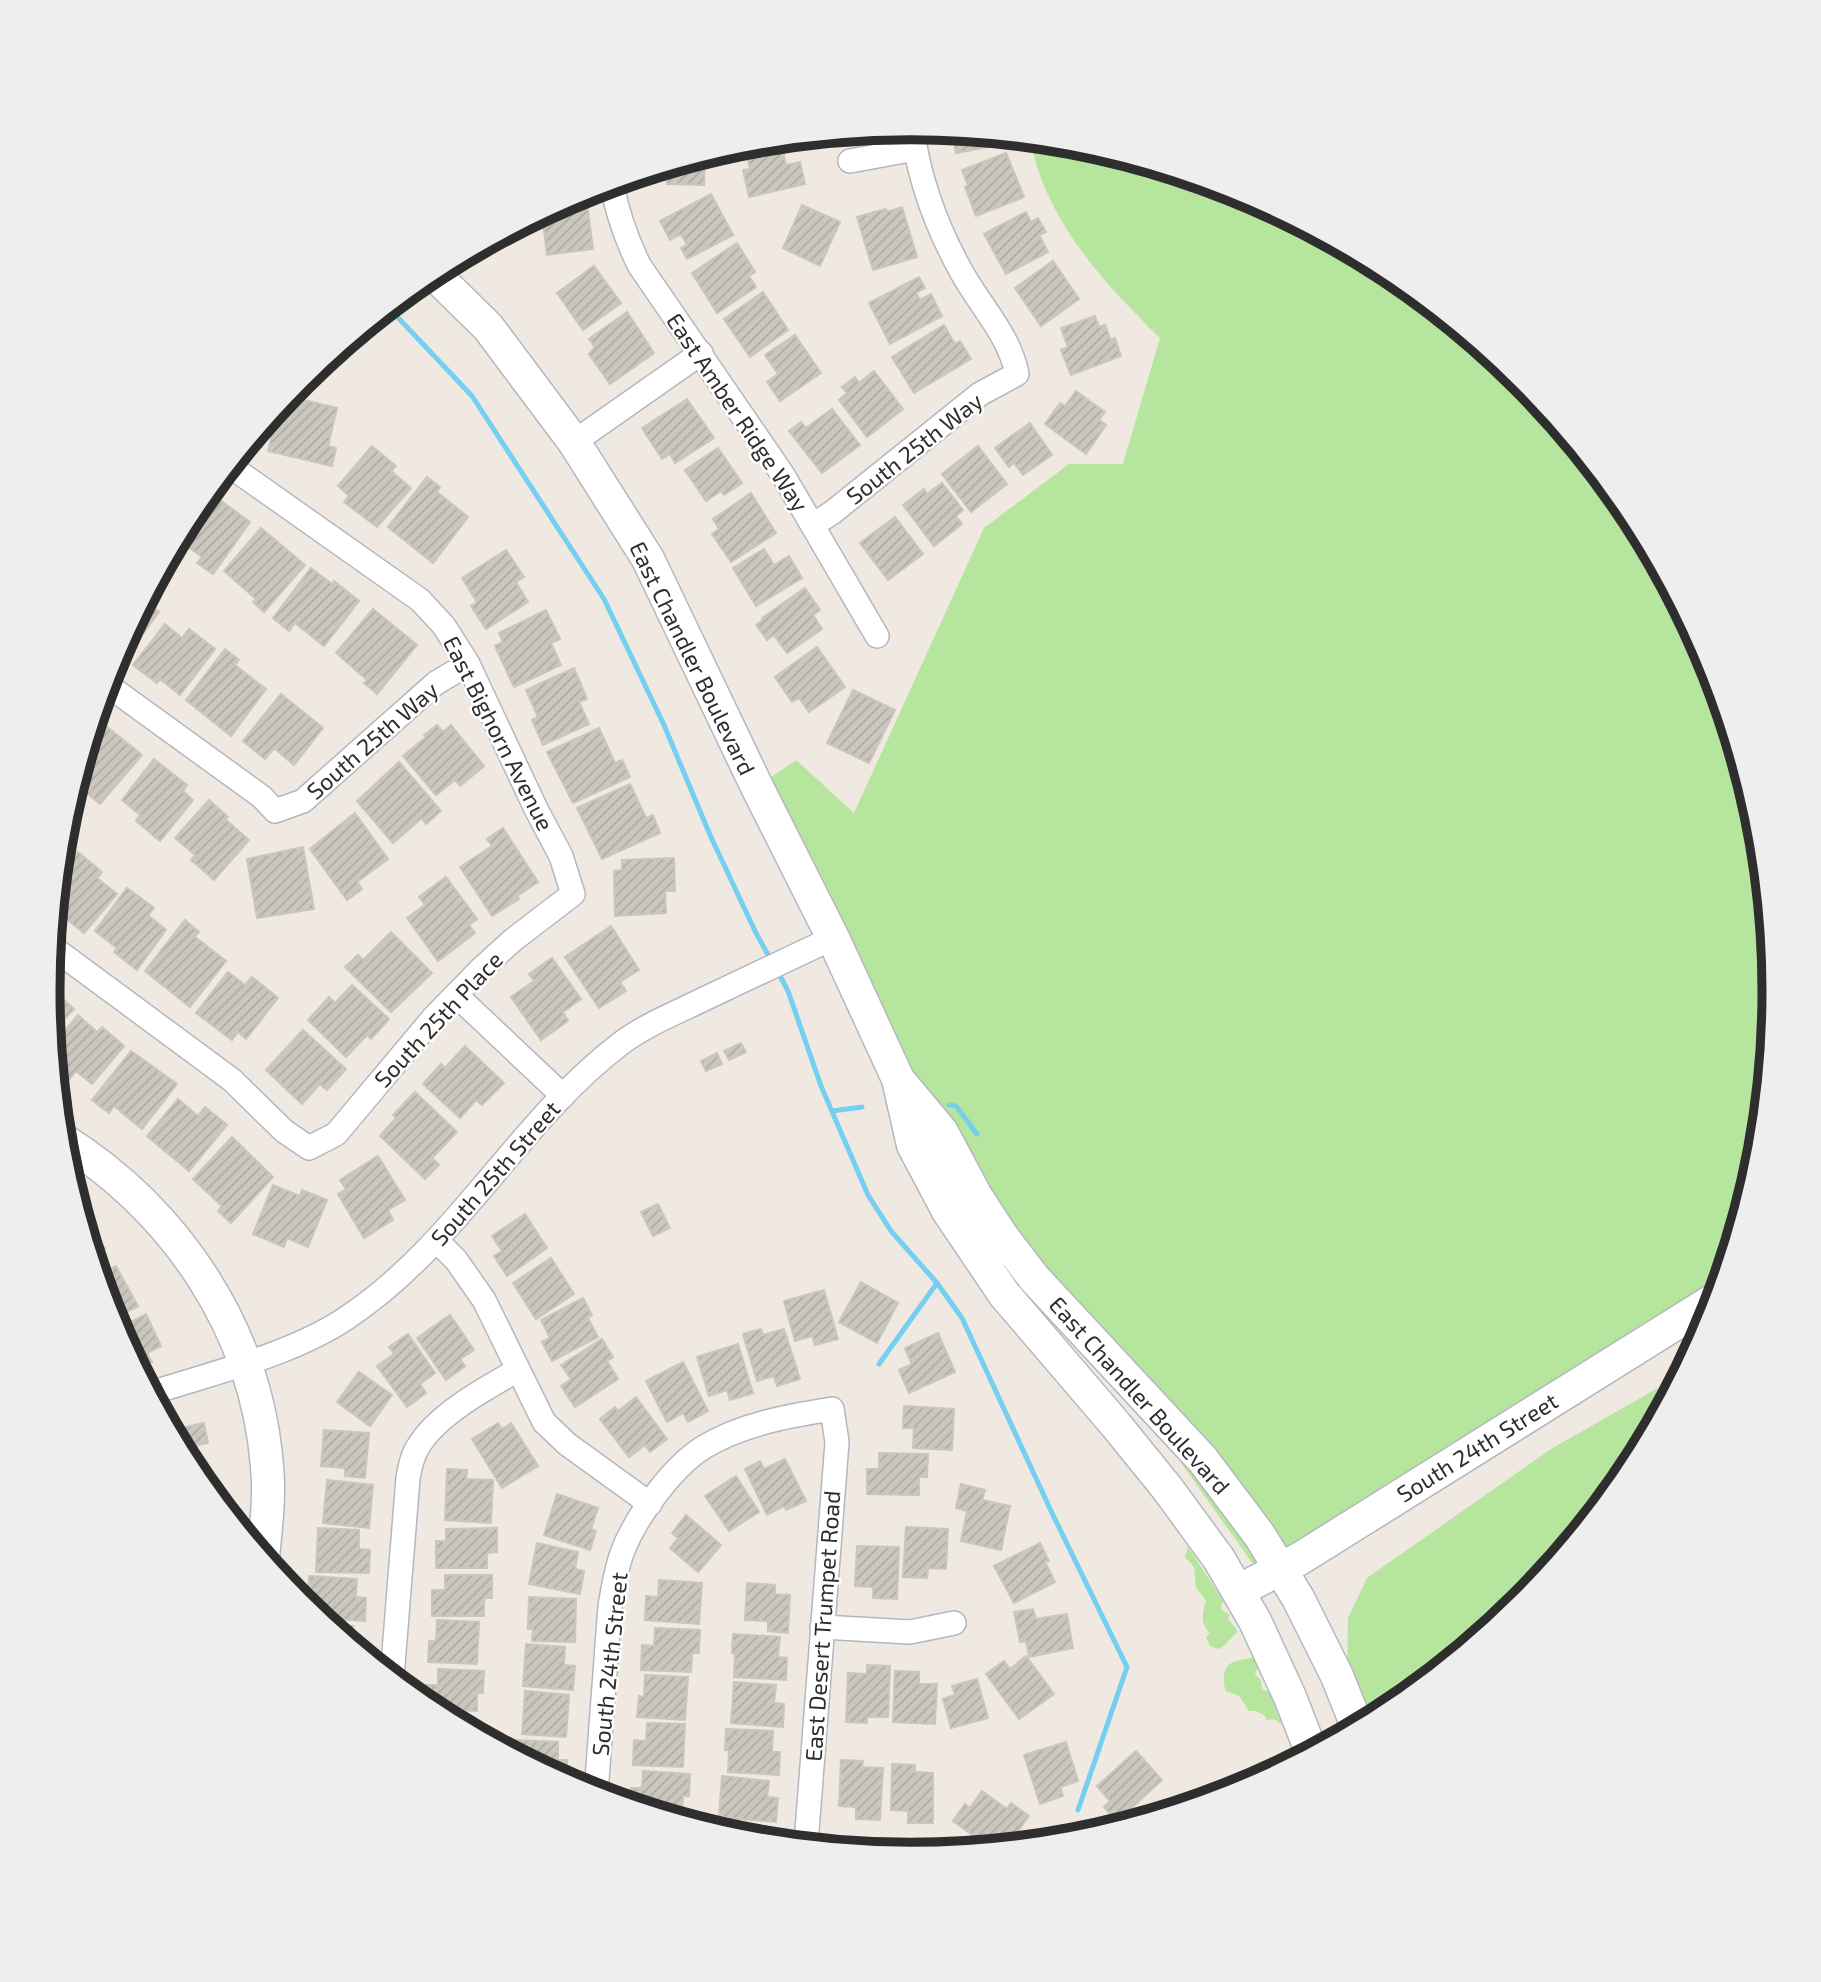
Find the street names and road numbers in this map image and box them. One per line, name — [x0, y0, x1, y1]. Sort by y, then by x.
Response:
street label: East Amber Ridge Way — [661, 307, 815, 517]
street label: South 25th Way — [840, 386, 988, 510]
street label: East Chandler Boulevard — [624, 537, 762, 779]
street label: East Bighorn Avenue — [438, 631, 560, 835]
street label: South 25th Way — [301, 675, 443, 805]
street label: South 25th Place — [368, 945, 508, 1093]
street label: South 25th Street — [424, 1095, 566, 1251]
street label: East Chandler Boulevard — [1044, 1290, 1236, 1500]
street label: South 24th Street — [1391, 1386, 1563, 1508]
street label: East Desert Trumpet Road — [799, 1490, 845, 1762]
street label: South 24th Street — [585, 1571, 633, 1757]

